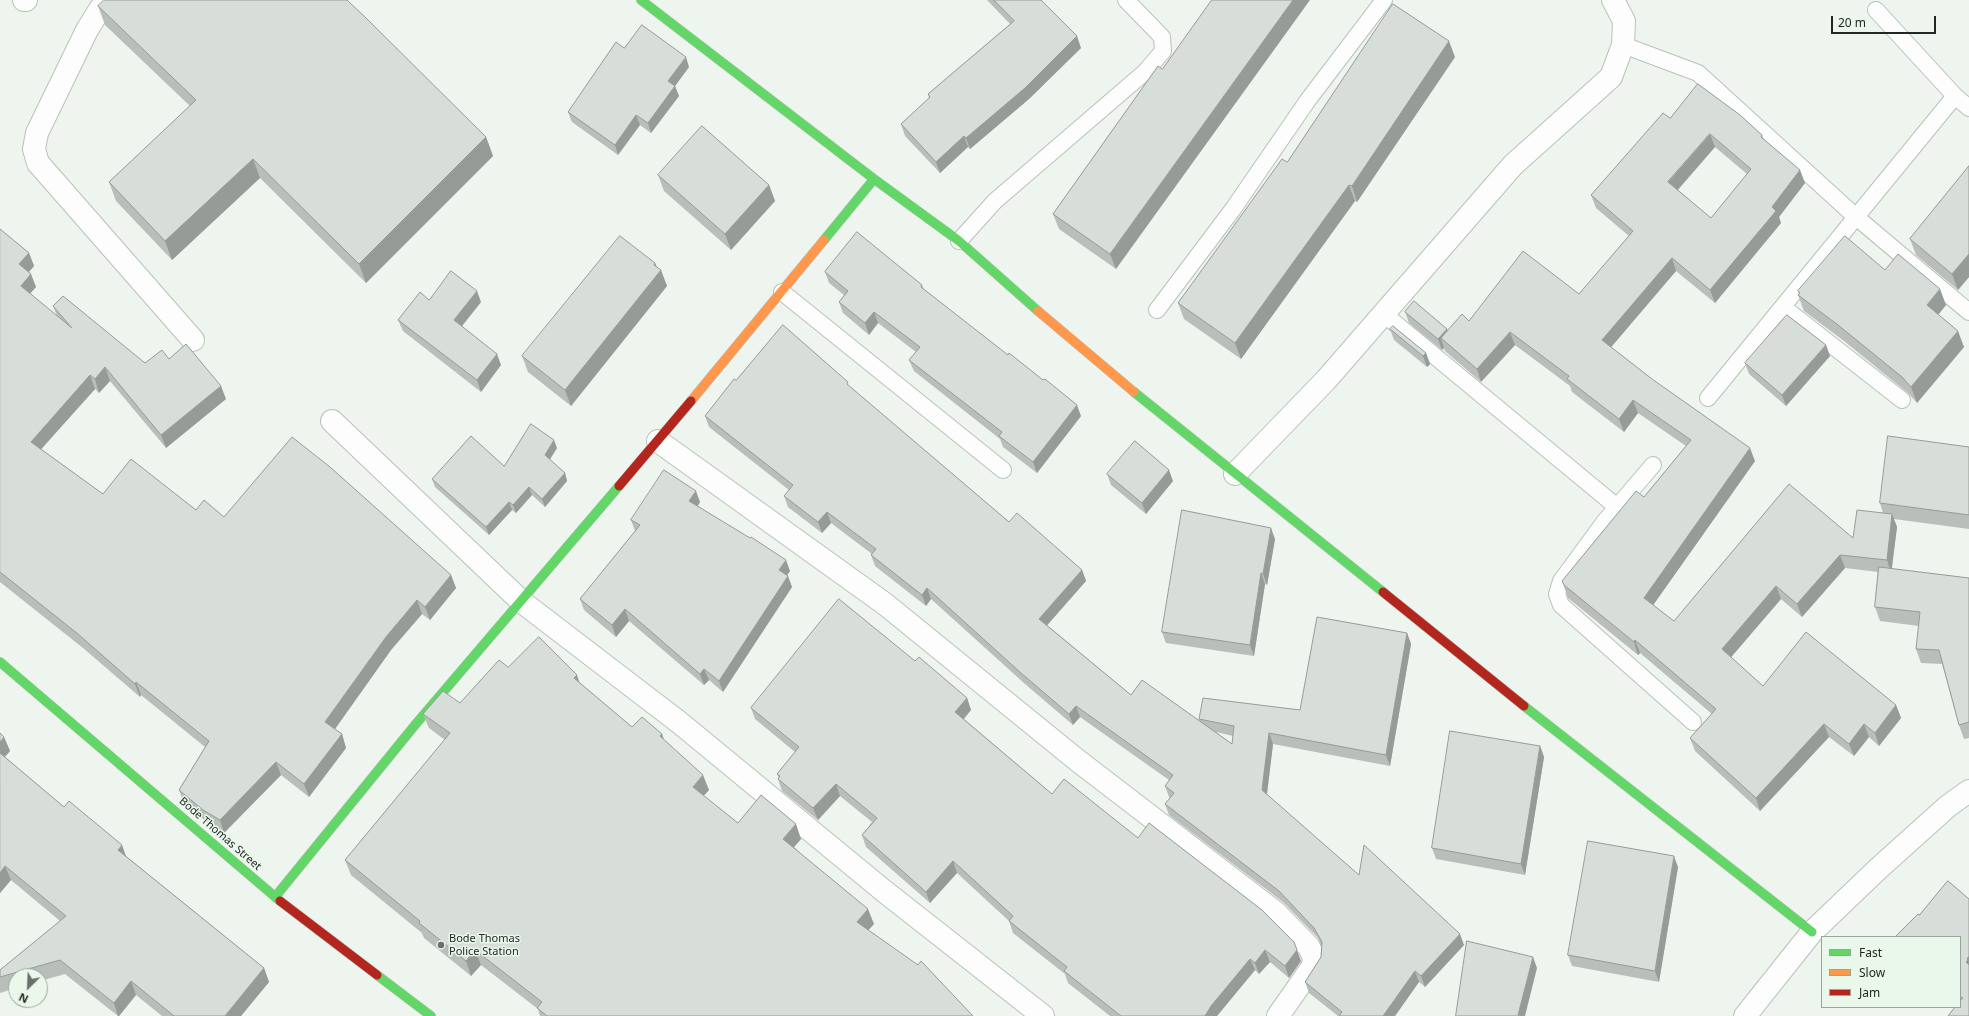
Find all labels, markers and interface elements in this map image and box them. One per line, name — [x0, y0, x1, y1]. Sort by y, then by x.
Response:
scale bar — [1833, 8, 1938, 34]
text: 20 m — [1838, 14, 1866, 31]
street label: Bode Thomas Street — [176, 795, 264, 873]
place label: Bode Thomas Police Station — [449, 932, 520, 958]
legend — [1821, 936, 1961, 1008]
marker: Bode Thomas Police Station — [436, 940, 446, 950]
text: Fast — [1859, 944, 1882, 961]
text: Slow — [1859, 964, 1885, 981]
north arrow — [8, 968, 48, 1008]
text: Jam — [1859, 984, 1880, 1001]
text: N — [16, 990, 30, 1007]

